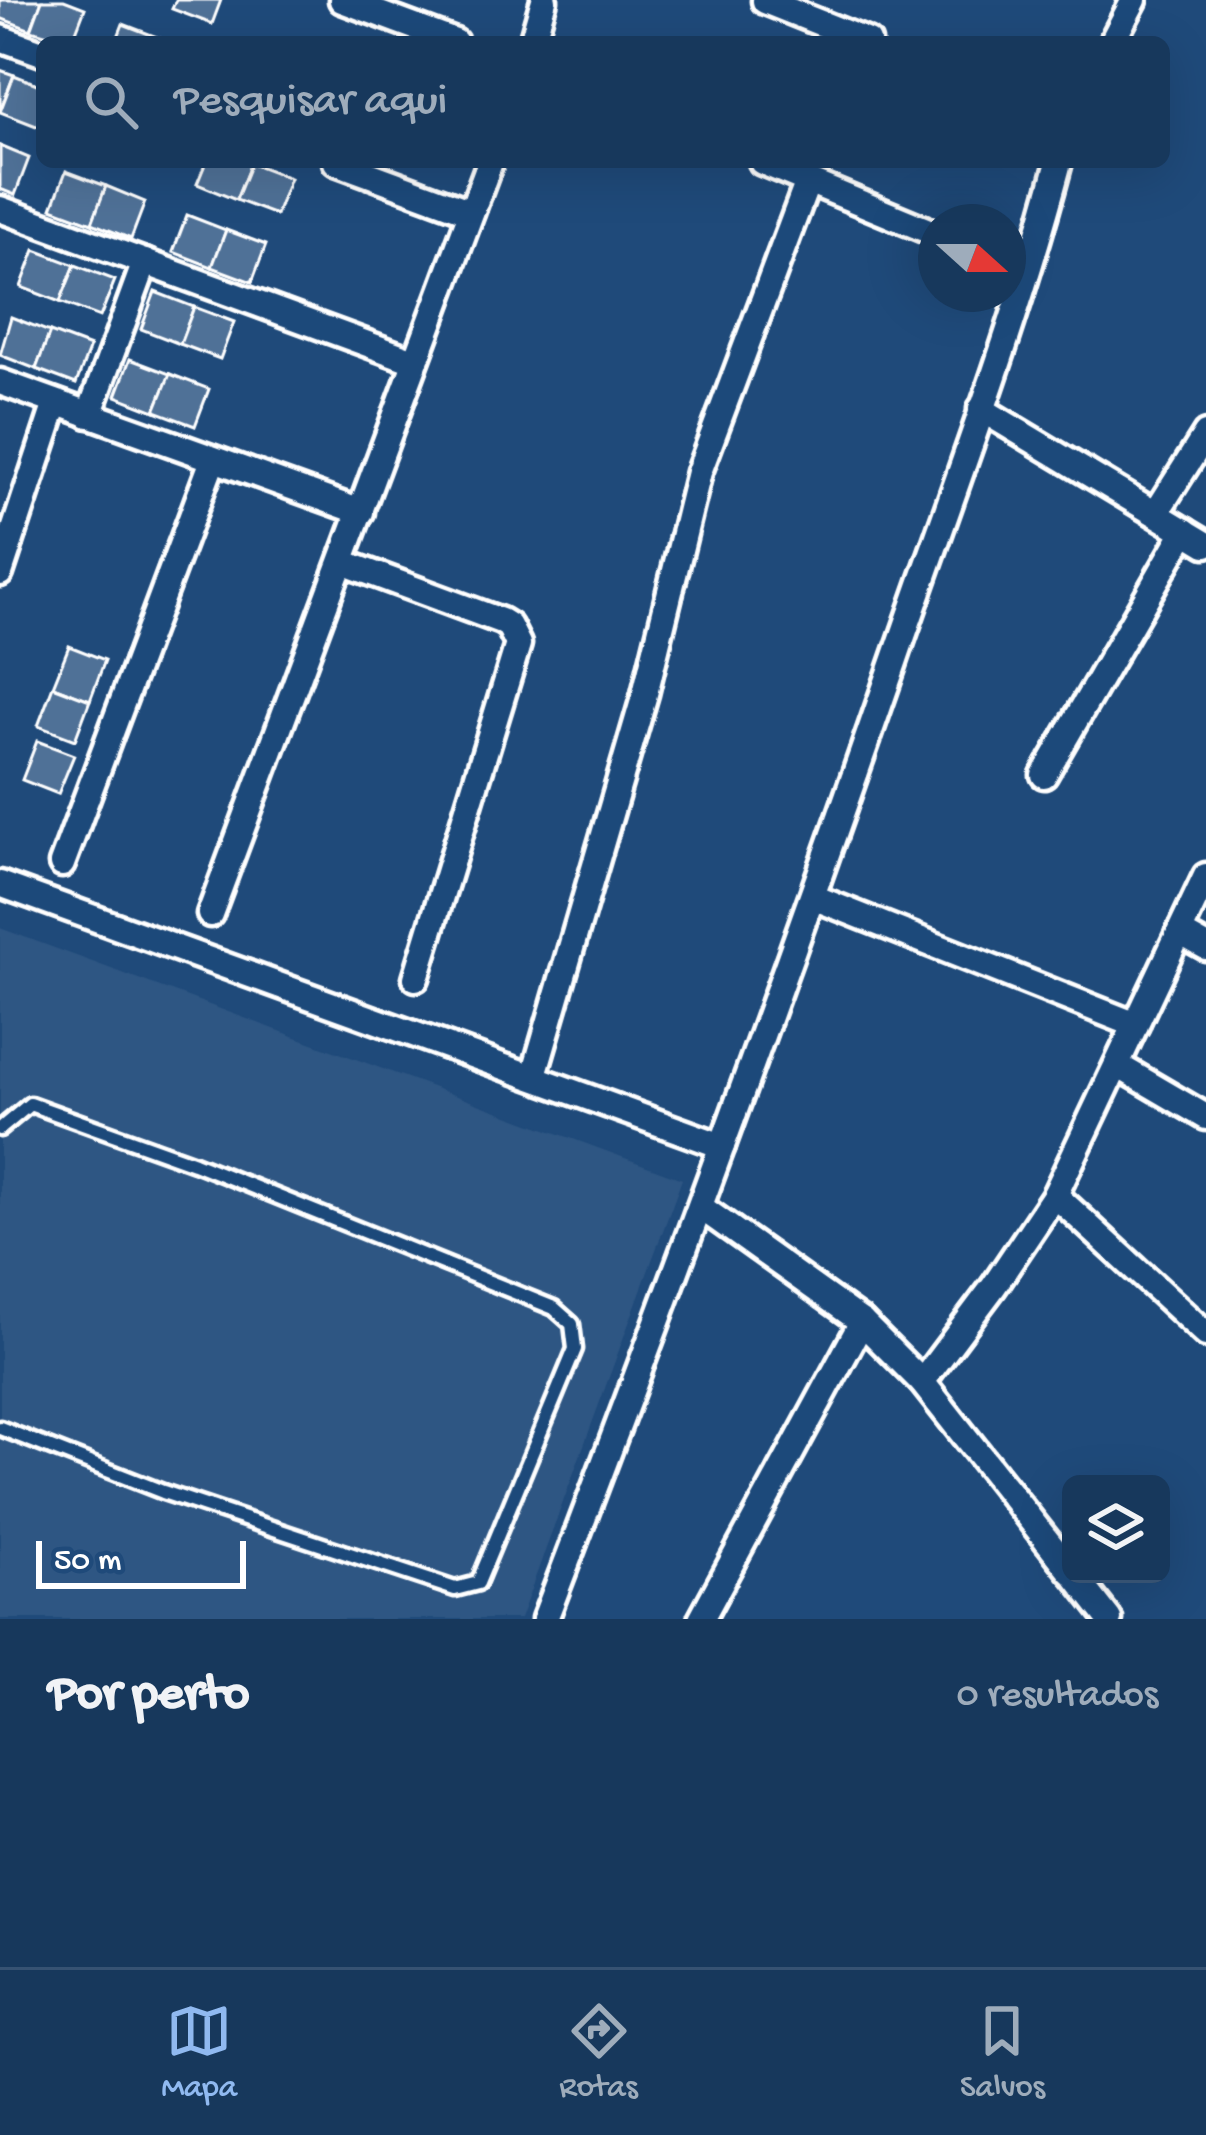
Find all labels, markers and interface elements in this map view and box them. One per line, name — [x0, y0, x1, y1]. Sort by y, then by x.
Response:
search box — [36, 36, 1170, 168]
icon: search — [78, 69, 144, 135]
text: Pesquisar aqui — [174, 76, 447, 129]
north arrow — [918, 204, 1026, 312]
map controls — [1062, 1475, 1170, 1583]
button: layers — [1062, 1475, 1170, 1583]
scale bar — [36, 1535, 246, 1588]
text: 50 m — [54, 1543, 121, 1581]
text: Por perto — [48, 1667, 250, 1727]
text: 0 resultados — [956, 1674, 1158, 1720]
tab: Mapa — [161, 1998, 237, 2108]
tab: Rotas — [559, 1998, 638, 2108]
tab: Salvos — [960, 1998, 1045, 2108]

